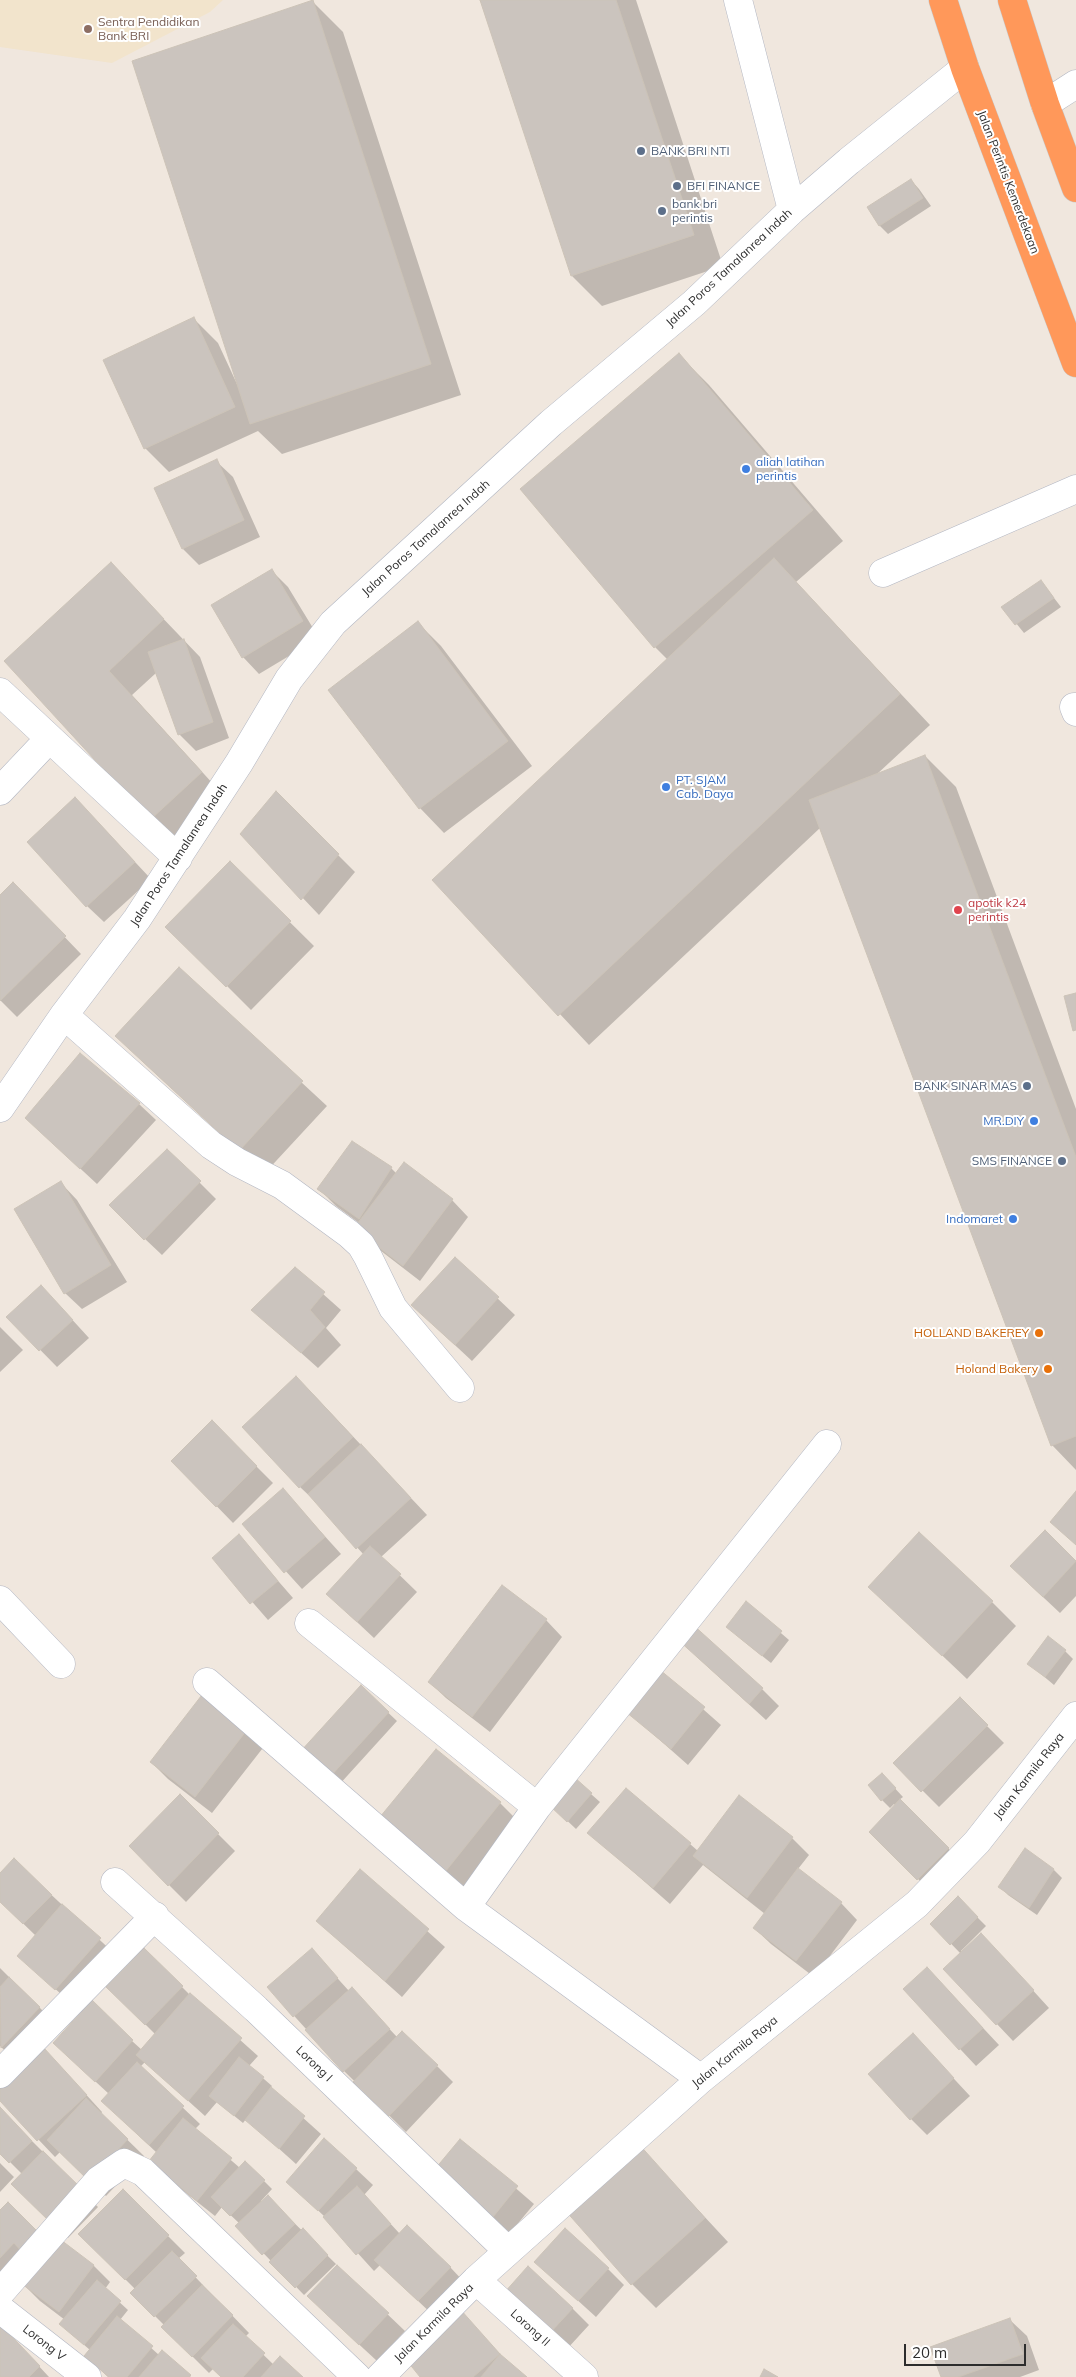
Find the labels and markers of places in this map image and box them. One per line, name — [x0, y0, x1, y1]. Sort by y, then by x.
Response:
place label: Sentra Pendidikan Bank BRI — [98, 15, 199, 43]
marker: Sentra Pendidikan Bank BRI — [82, 23, 94, 35]
place label: BANK BRI NTI — [651, 144, 730, 158]
marker: BANK BRI NTI — [635, 145, 647, 157]
place label: BFI FINANCE — [687, 179, 760, 193]
marker: BFI FINANCE — [671, 180, 683, 192]
place label: bank bri perintis — [672, 197, 717, 225]
marker: bank bri perintis — [656, 205, 668, 217]
place label: aliah latihan perintis — [756, 455, 825, 483]
marker: aliah latihan perintis — [740, 463, 752, 475]
place label: PT. SJAM Cab. Daya — [676, 773, 734, 801]
marker: PT. SJAM Cab. Daya — [660, 781, 672, 793]
place label: apotik k24 perintis — [968, 896, 1026, 924]
marker: apotik k24 perintis — [952, 904, 964, 916]
place label: BANK SINAR MAS — [914, 1079, 1017, 1093]
marker: BANK SINAR MAS — [1021, 1080, 1033, 1092]
place label: MR.DIY — [983, 1114, 1024, 1128]
marker: MR.DIY — [1028, 1115, 1040, 1127]
place label: SMS FINANCE — [972, 1154, 1052, 1168]
marker: SMS FINANCE — [1056, 1155, 1068, 1167]
place label: Indomaret — [946, 1212, 1003, 1226]
marker: Indomaret — [1007, 1213, 1019, 1225]
place label: HOLLAND BAKEREY — [914, 1326, 1029, 1340]
marker: HOLLAND BAKEREY — [1033, 1327, 1045, 1339]
place label: Holand Bakery — [956, 1362, 1038, 1376]
marker: Holand Bakery — [1042, 1363, 1054, 1375]

